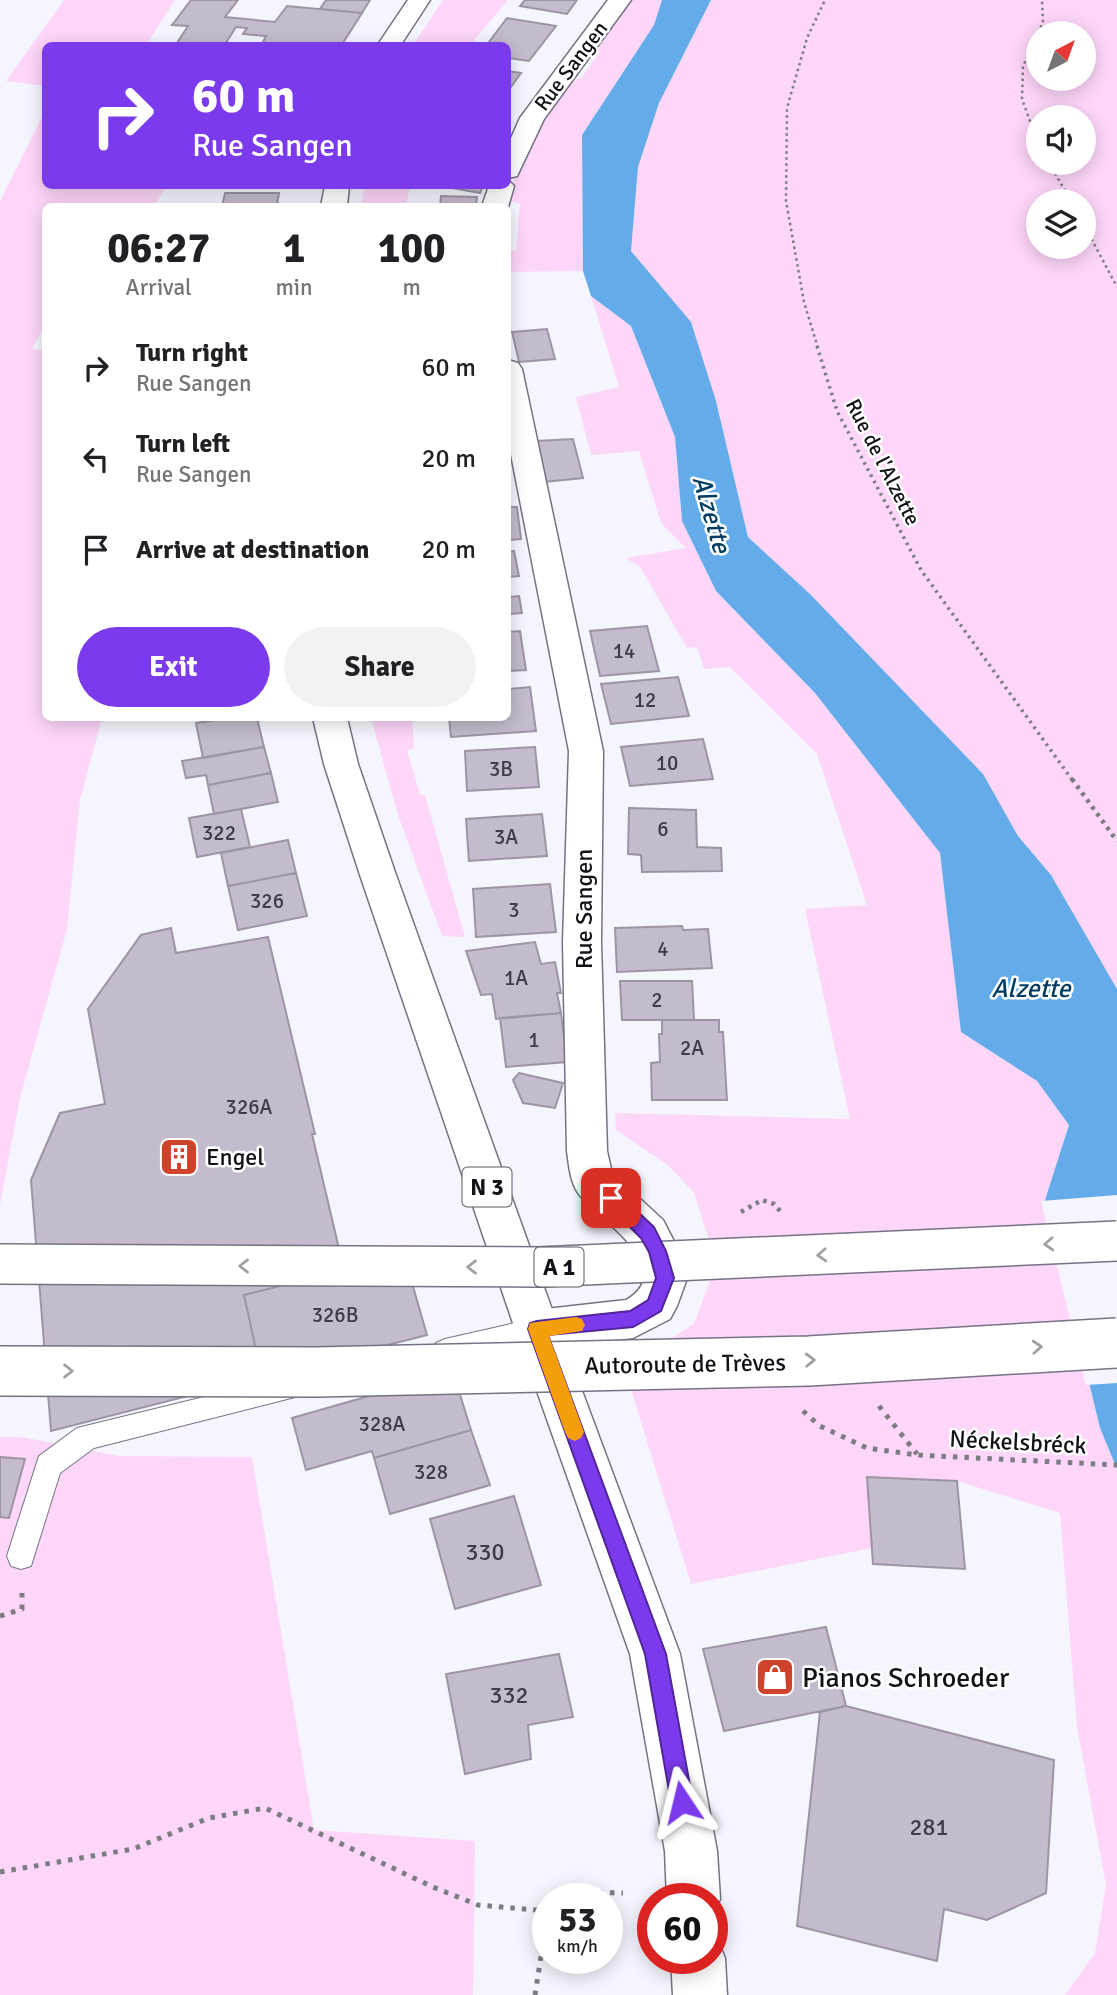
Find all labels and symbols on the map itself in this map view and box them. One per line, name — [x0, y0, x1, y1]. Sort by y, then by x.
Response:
street label: Rue Sangen — [529, 16, 613, 116]
north arrow — [1026, 21, 1096, 91]
street label: Rue de l'Alzette — [840, 394, 926, 530]
water label: Alzette — [685, 472, 738, 559]
house number: 14 — [613, 638, 635, 664]
house number: 12 — [634, 687, 656, 713]
house number: 10 — [656, 750, 678, 776]
house number: 3B — [489, 756, 513, 782]
house number: 6 — [657, 816, 669, 842]
house number: 322 — [202, 820, 236, 846]
house number: 3A — [494, 824, 518, 850]
street label: Rue Sangen — [569, 849, 599, 969]
house number: 326 — [250, 888, 284, 914]
house number: 3 — [508, 897, 520, 923]
house number: 4 — [657, 936, 669, 962]
house number: 1A — [504, 965, 528, 991]
water label: Alzette — [992, 973, 1072, 1005]
house number: 2 — [651, 987, 663, 1013]
house number: 1 — [528, 1027, 540, 1053]
house number: 2A — [680, 1035, 704, 1061]
house number: 326A — [226, 1094, 273, 1120]
building icon: Engel — [158, 1136, 200, 1178]
place label: Engel — [206, 1142, 264, 1172]
road number: N 3 — [462, 1168, 512, 1206]
pin — [581, 1168, 641, 1228]
one-way arrow — [1043, 1237, 1054, 1252]
one-way arrow — [816, 1247, 827, 1262]
road number: A 1 — [534, 1248, 584, 1286]
one-way arrow — [239, 1258, 249, 1274]
one-way arrow — [466, 1259, 477, 1275]
house number: 326B — [312, 1302, 358, 1328]
one-way arrow — [1032, 1340, 1043, 1355]
street label: Autoroute de Trèves — [584, 1347, 786, 1381]
one-way arrow — [805, 1353, 816, 1368]
one-way arrow — [63, 1363, 74, 1379]
house number: 328A — [359, 1411, 406, 1437]
street label: Néckelsbréck — [949, 1423, 1087, 1461]
house number: 328 — [414, 1459, 448, 1485]
house number: 330 — [466, 1537, 504, 1567]
shop icon: Pianos Schroeder — [754, 1656, 796, 1698]
place label: Pianos Schroeder — [802, 1661, 1010, 1695]
house number: 332 — [490, 1680, 528, 1710]
position arrow — [645, 1765, 719, 1839]
house number: 281 — [910, 1812, 948, 1842]
speed limit sign: 60 — [637, 1883, 728, 1974]

